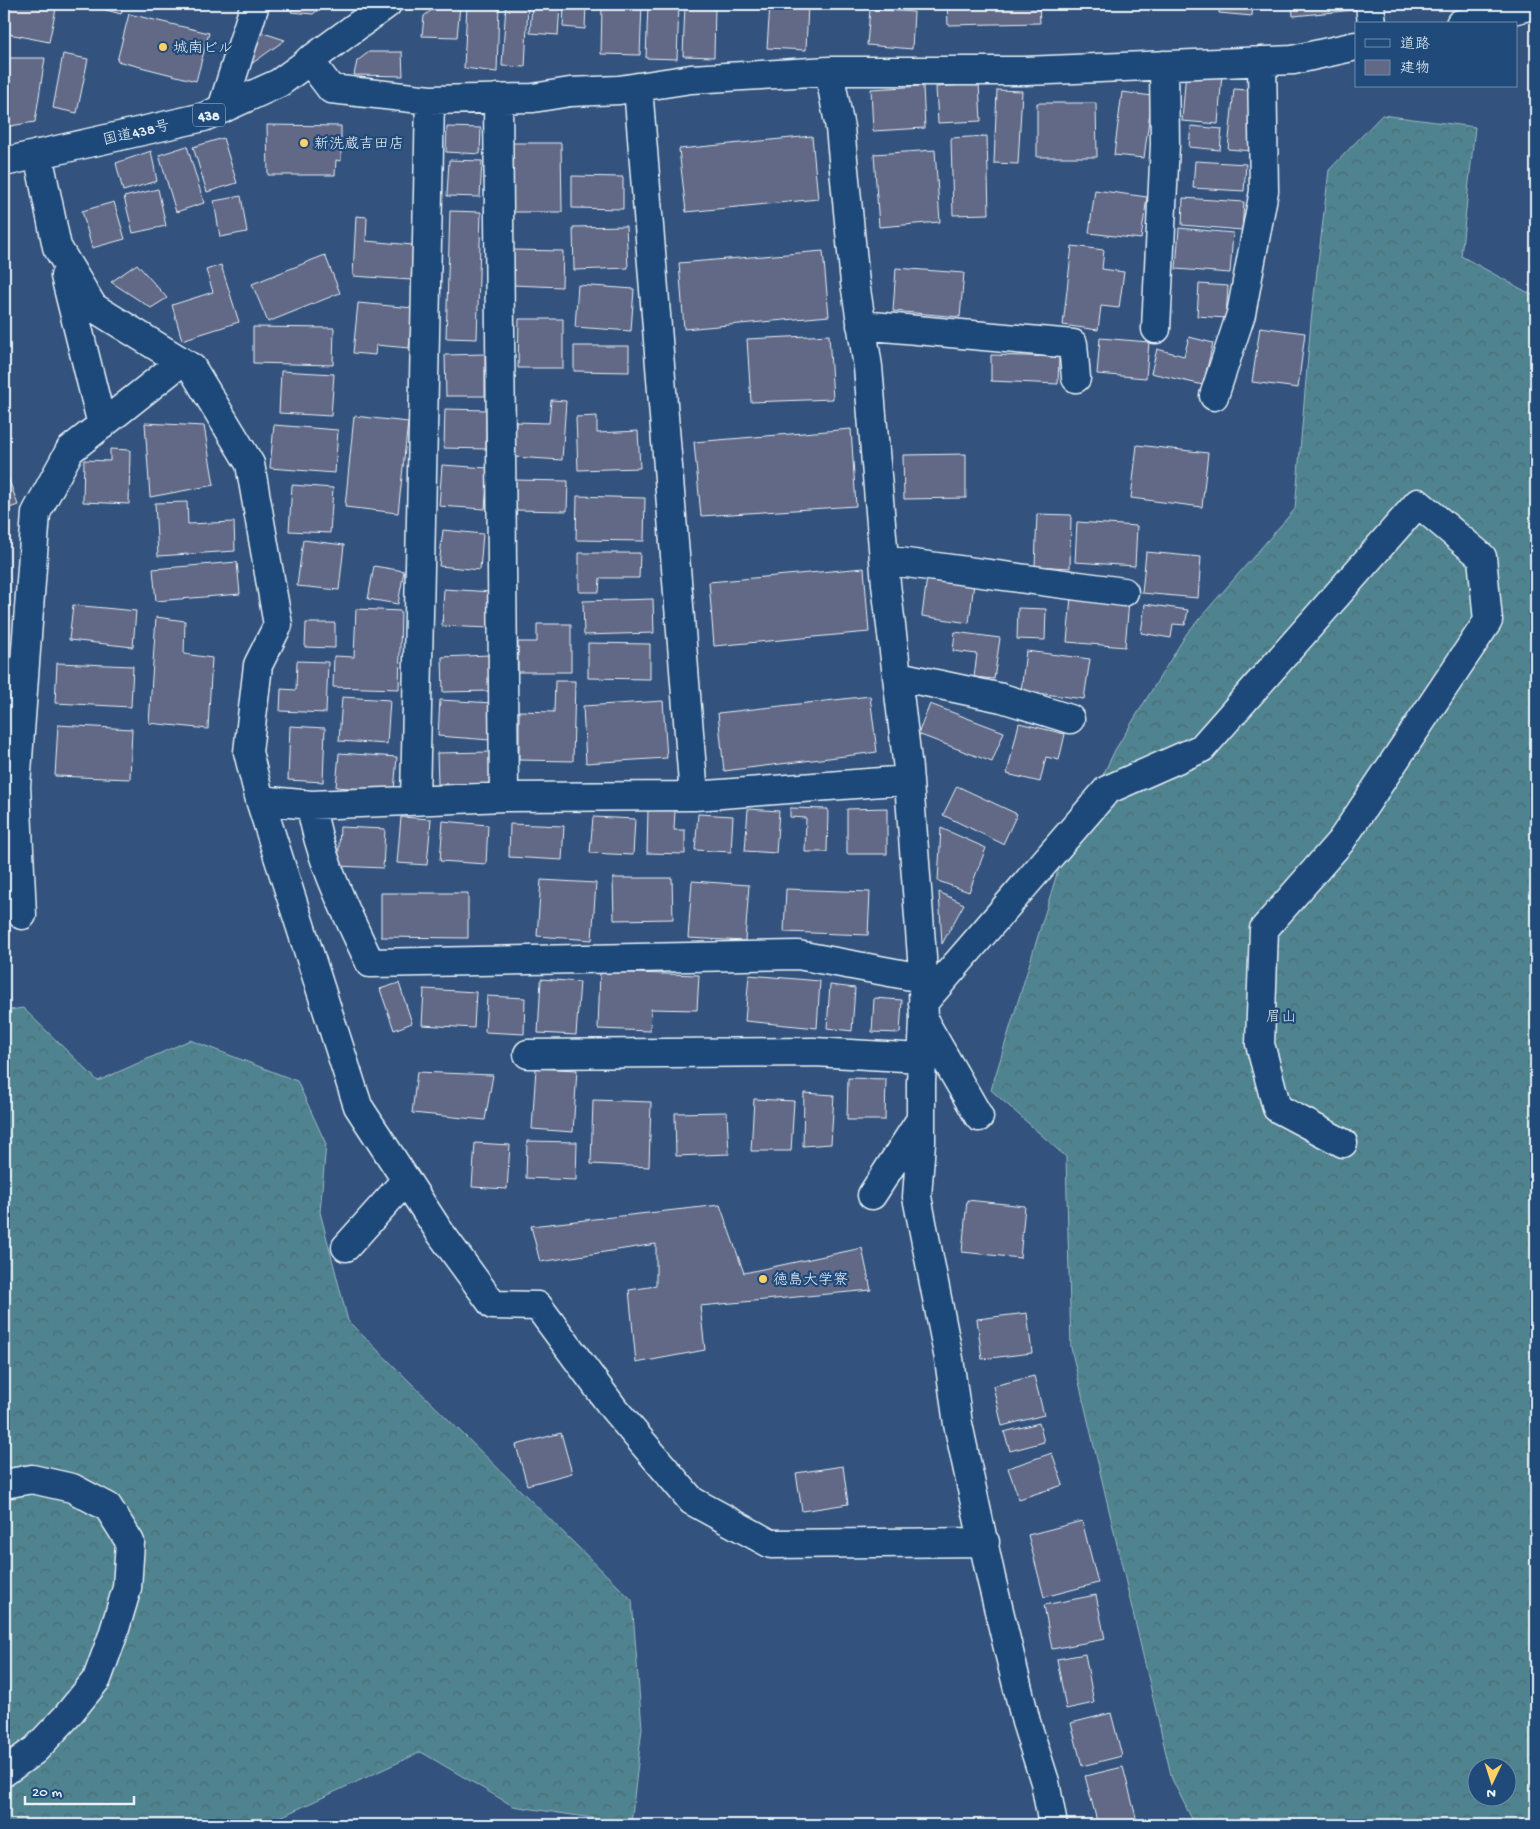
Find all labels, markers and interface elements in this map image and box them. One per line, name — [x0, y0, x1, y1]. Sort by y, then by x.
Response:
legend — [1355, 22, 1518, 88]
text: 道路 — [1400, 36, 1430, 54]
place label: 城南ビル — [173, 39, 233, 58]
marker: 城南ビル — [157, 41, 169, 53]
text: 建物 — [1400, 60, 1430, 78]
road number: 438 — [193, 104, 225, 126]
street label: 国道438号 — [101, 118, 172, 150]
place label: 新洗蔵吉田店 — [314, 135, 404, 154]
marker: 新洗蔵吉田店 — [298, 137, 310, 149]
park label: 眉山 — [1266, 1009, 1296, 1027]
place label: 徳島大学寮 — [773, 1271, 848, 1290]
marker: 徳島大学寮 — [757, 1273, 769, 1285]
north arrow — [1468, 1756, 1518, 1806]
scale bar — [25, 1774, 134, 1806]
text: 20 m — [32, 1784, 62, 1802]
text: N — [1486, 1784, 1496, 1801]

